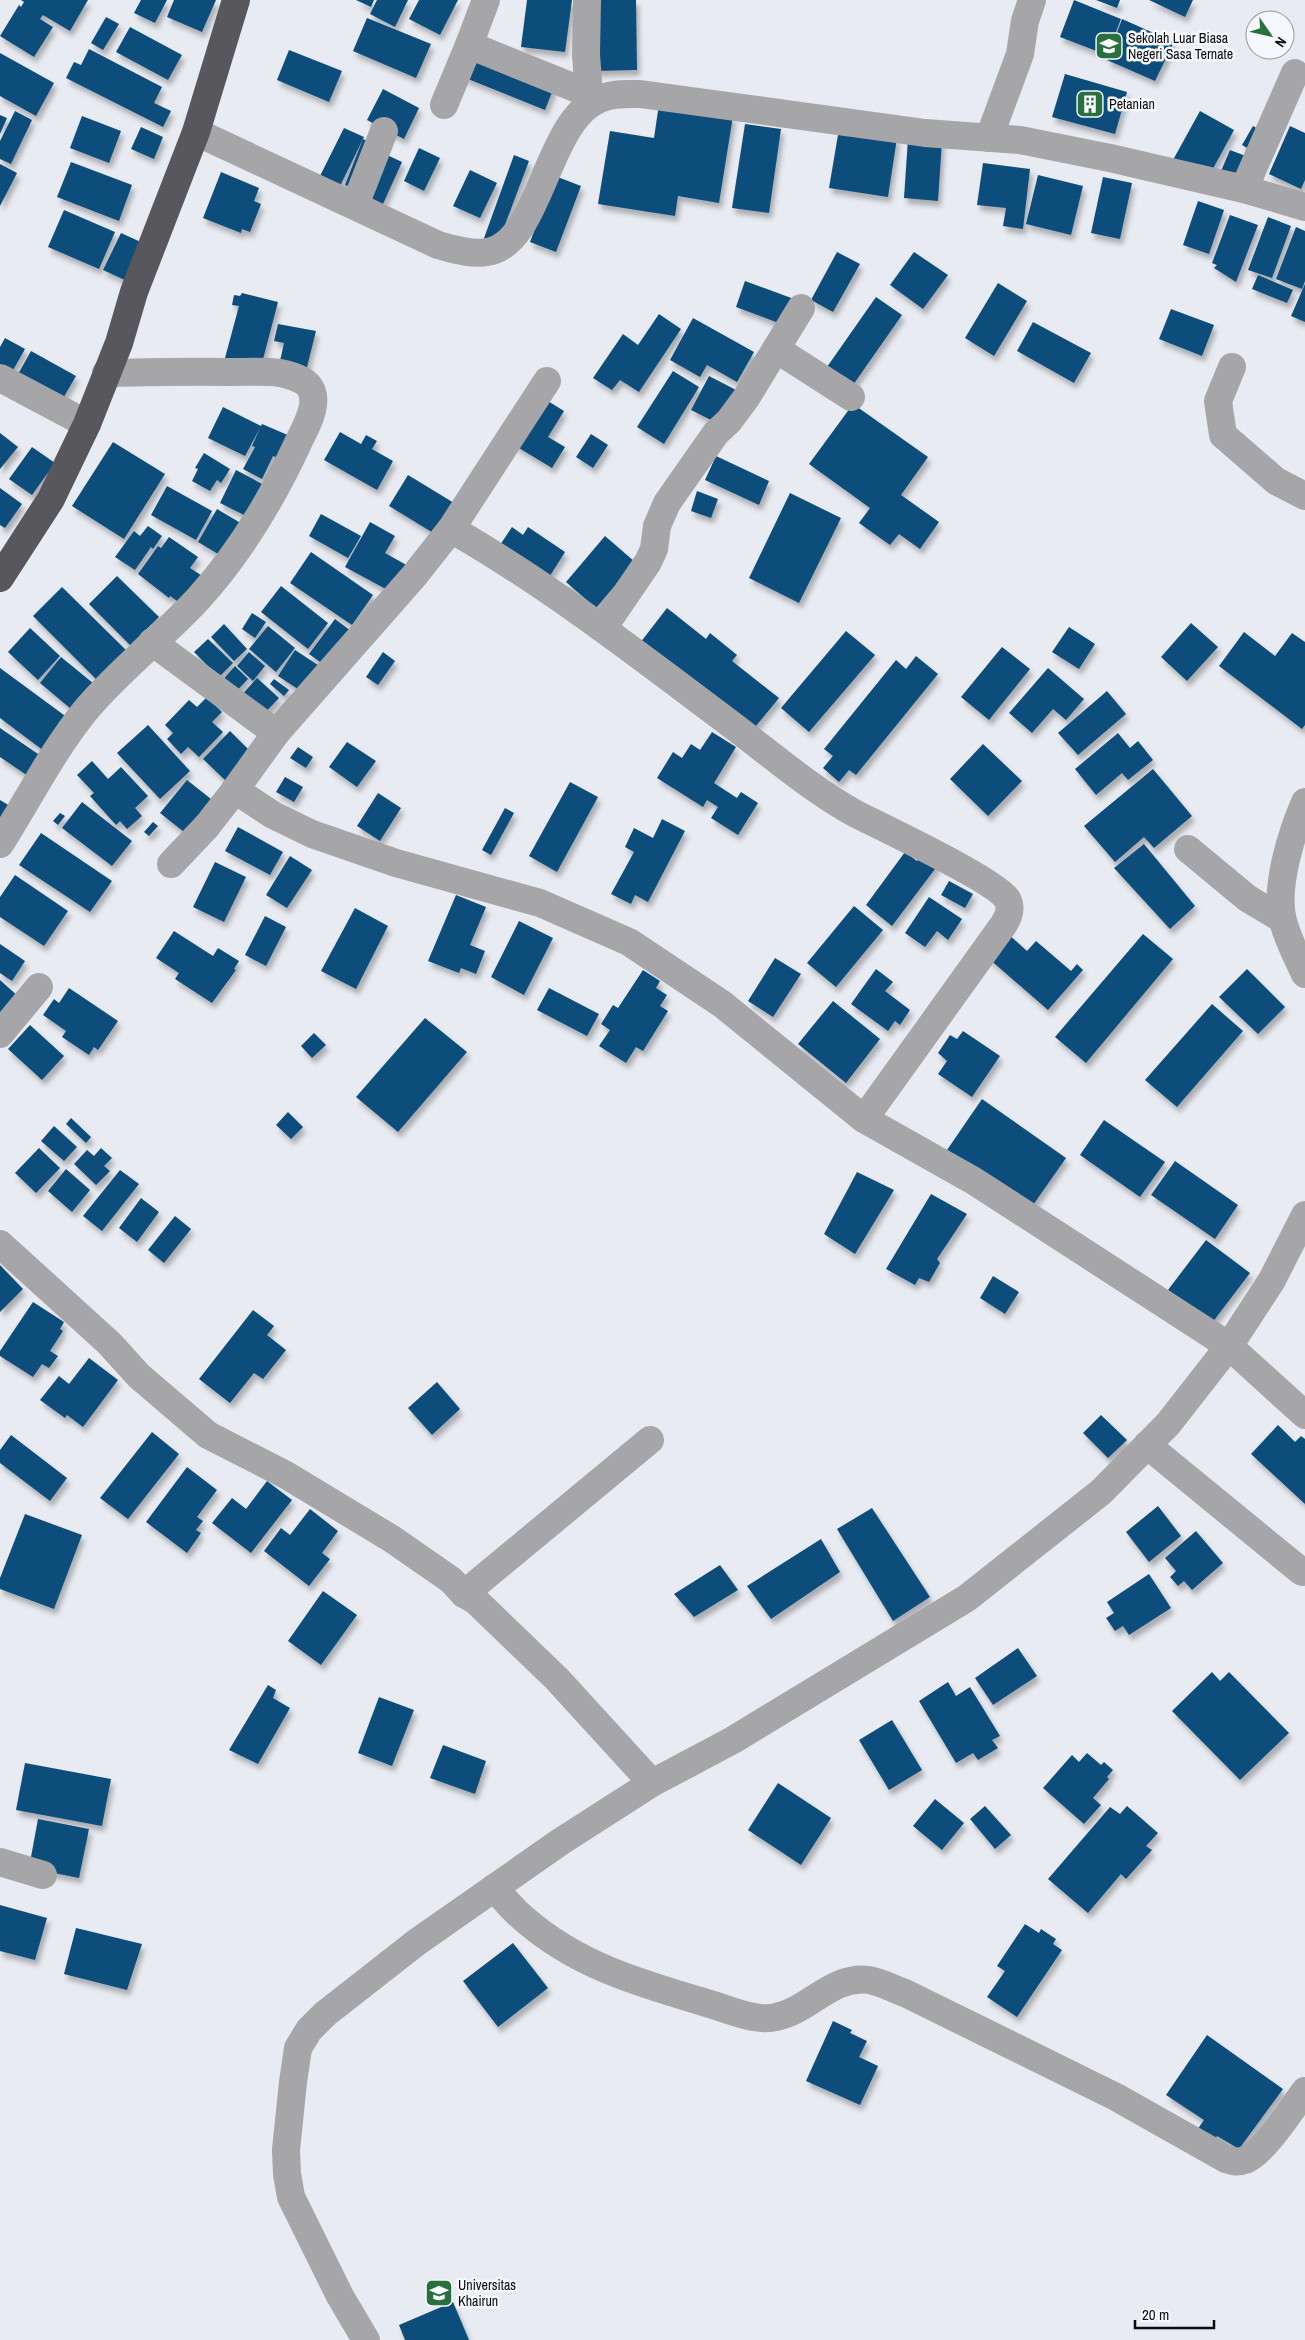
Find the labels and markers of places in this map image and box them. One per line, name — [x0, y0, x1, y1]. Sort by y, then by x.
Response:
place label: Sekolah Luar Biasa Negeri Sasa Ternate — [1128, 29, 1233, 63]
school or university icon: Sekolah Luar Biasa Negeri Sasa Ternate — [1094, 31, 1124, 61]
building icon: Petanian — [1075, 89, 1105, 119]
place label: Petanian — [1109, 95, 1155, 113]
place label: Universitas Khairun — [458, 2276, 516, 2310]
school or university icon: Universitas Khairun — [424, 2278, 454, 2308]

